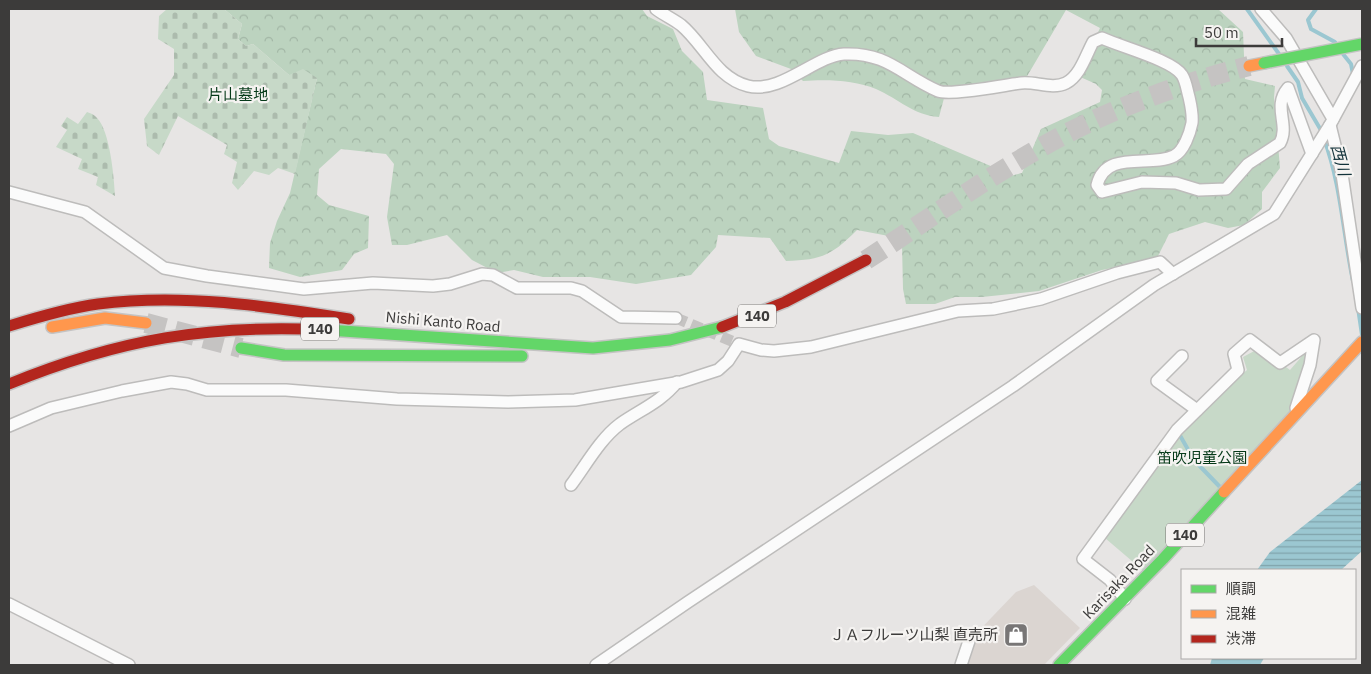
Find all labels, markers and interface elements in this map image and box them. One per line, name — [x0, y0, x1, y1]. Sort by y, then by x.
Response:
scale bar — [1196, 15, 1282, 47]
text: 50 m — [1204, 23, 1239, 42]
park label: 片山墓地 — [208, 85, 268, 104]
water label: 西川 — [1327, 142, 1355, 180]
road number: 140 — [738, 304, 776, 328]
street label: Nishi Kanto Road — [385, 307, 501, 336]
road number: 140 — [301, 318, 339, 340]
park label: 笛吹児童公園 — [1157, 448, 1247, 467]
road number: 140 — [1166, 524, 1204, 546]
street label: Karisaka Road — [1079, 541, 1159, 623]
legend — [1181, 569, 1356, 659]
text: 順調 — [1226, 579, 1256, 598]
text: 混雑 — [1226, 604, 1256, 623]
shop icon: ＪＡフルーツ山梨 直売所 — [1003, 622, 1029, 648]
place label: ＪＡフルーツ山梨 直売所 — [830, 625, 998, 644]
text: 渋滞 — [1226, 629, 1256, 648]

